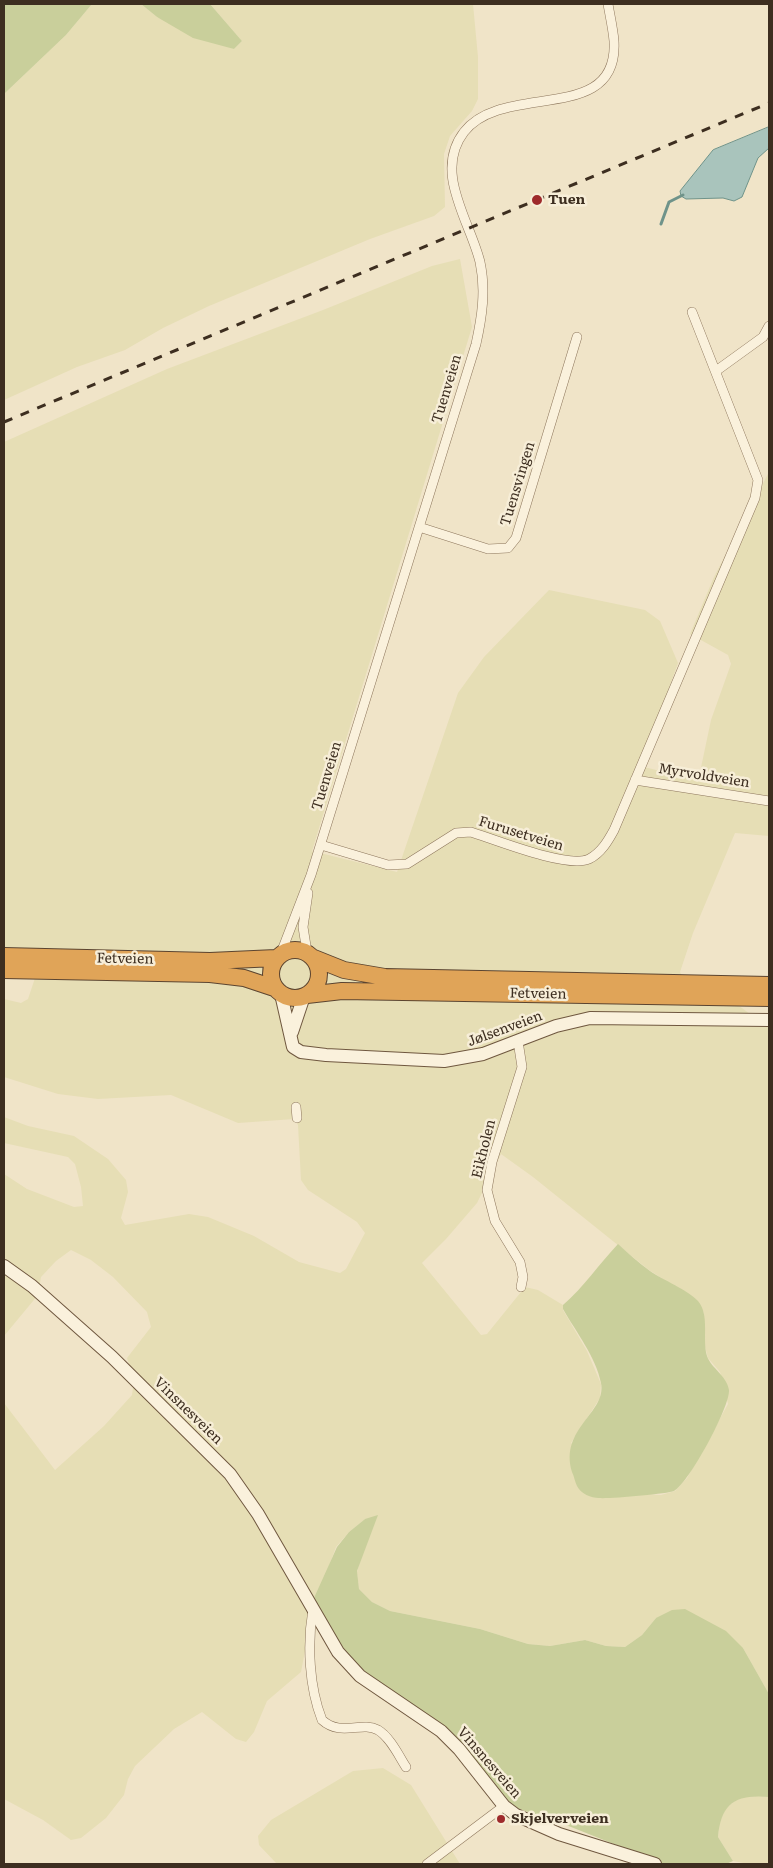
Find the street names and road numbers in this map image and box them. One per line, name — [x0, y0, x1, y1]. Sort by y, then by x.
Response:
street label: Tuenveien — [429, 353, 465, 425]
street label: Tuensvingen — [497, 440, 539, 528]
street label: Tuenveien — [309, 740, 345, 812]
street label: Myrvoldveien — [657, 760, 751, 792]
street label: Furusetveien — [476, 813, 566, 855]
street label: Fetveien — [96, 950, 154, 968]
street label: Fetveien — [509, 985, 567, 1003]
street label: Jølsenveien — [465, 1008, 545, 1050]
street label: Eikholen — [469, 1118, 499, 1180]
street label: Vinsnesveien — [150, 1374, 226, 1448]
street label: Vinsnesveien — [453, 1724, 525, 1802]

